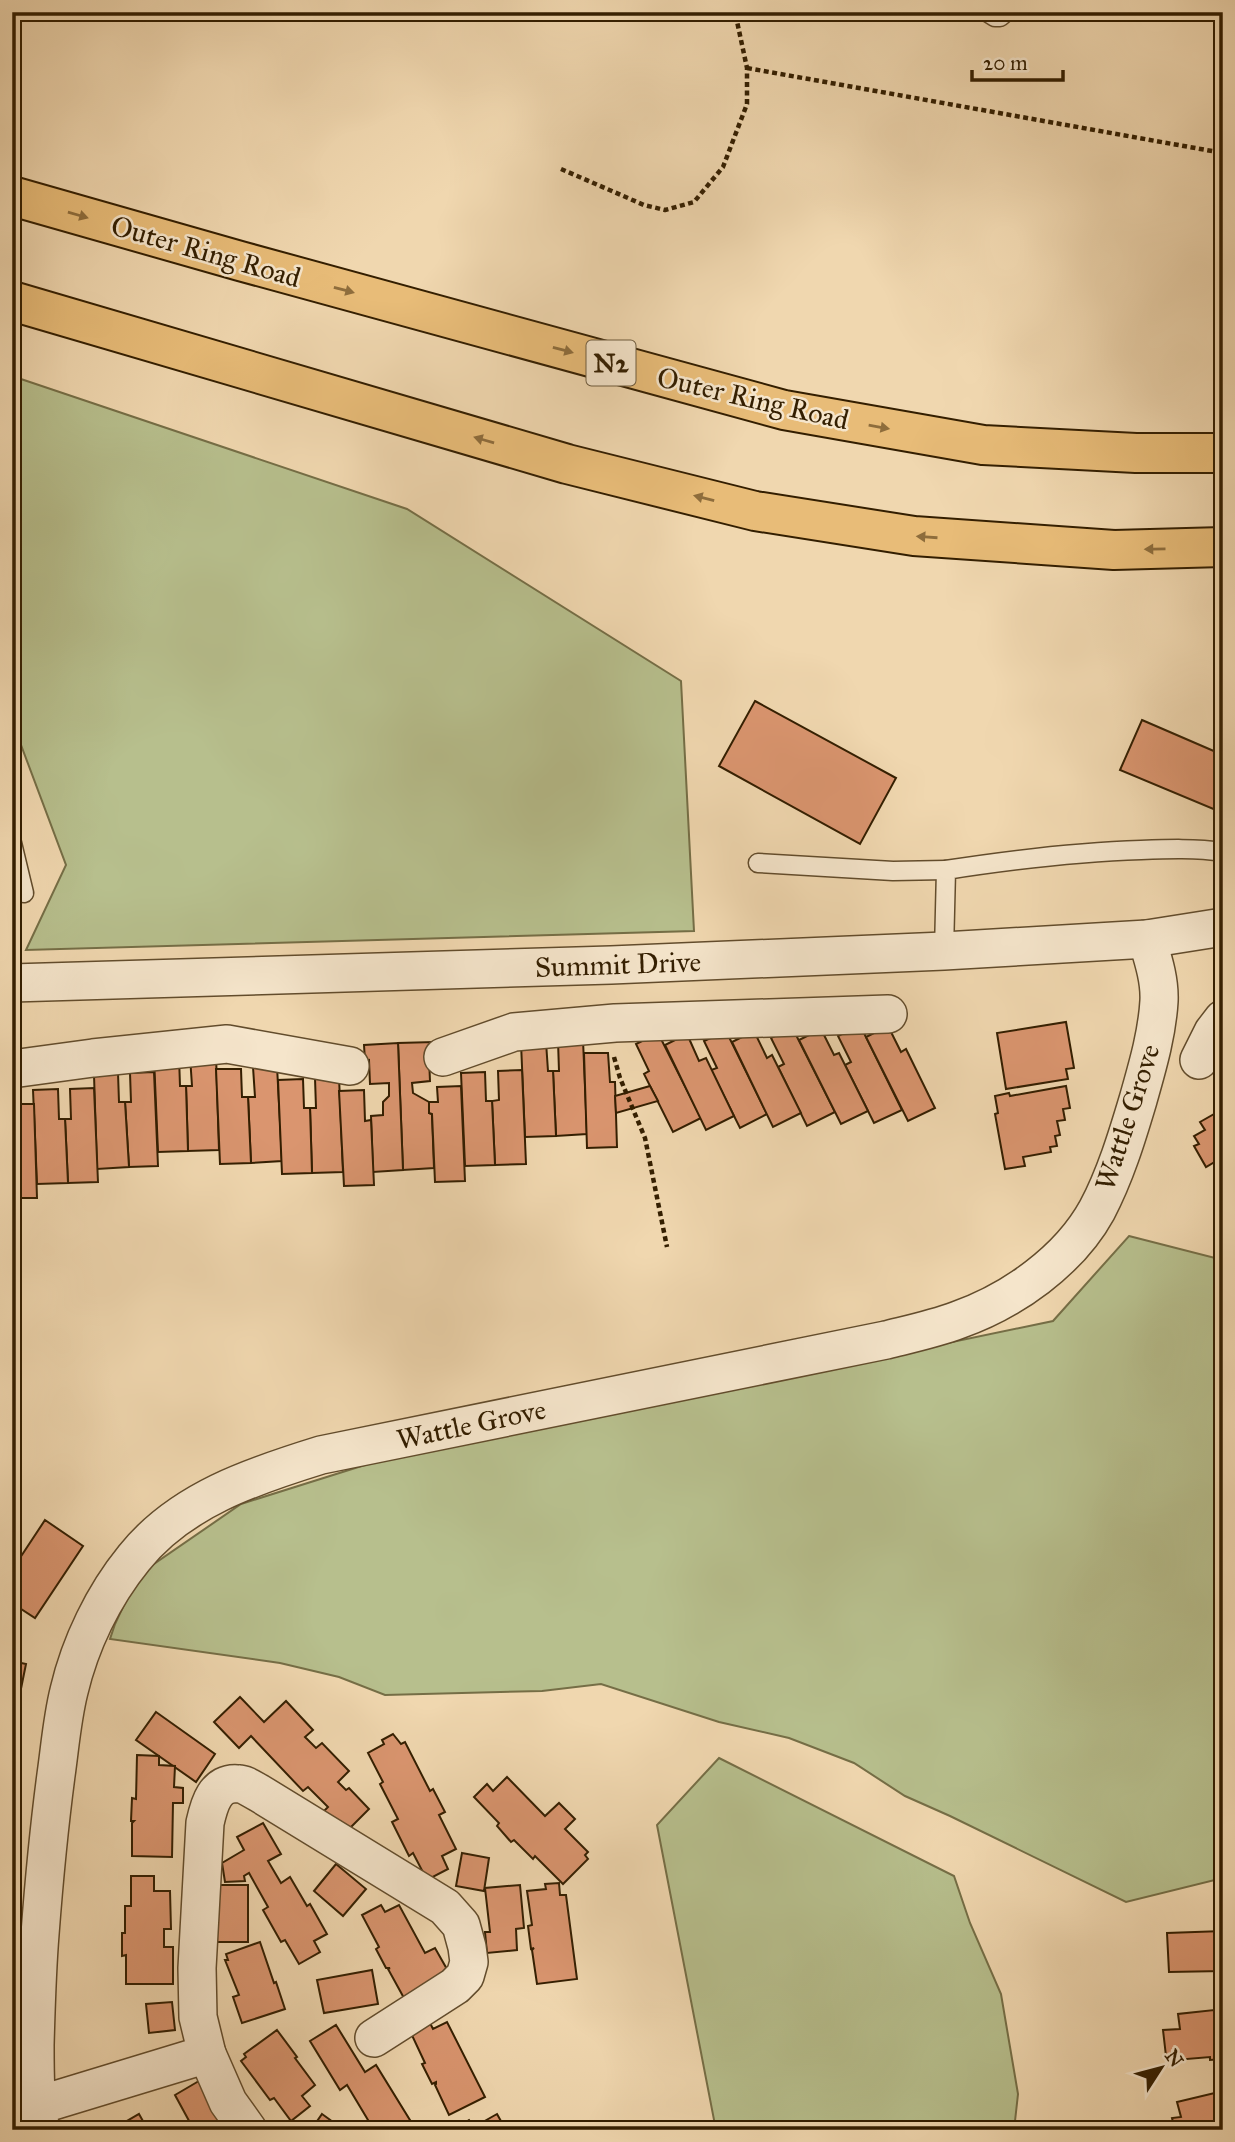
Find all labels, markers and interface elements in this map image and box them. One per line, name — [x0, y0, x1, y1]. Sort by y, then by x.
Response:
scale bar — [972, 38, 1064, 82]
text: 20 m — [983, 50, 1028, 76]
street label: Outer Ring Road — [107, 208, 305, 295]
one-way arrow — [67, 210, 89, 221]
one-way arrow — [333, 285, 355, 296]
road number: N2 — [586, 340, 636, 386]
one-way arrow — [553, 345, 575, 356]
street label: Outer Ring Road — [654, 359, 852, 438]
one-way arrow — [869, 422, 891, 433]
one-way arrow — [473, 435, 494, 445]
one-way arrow — [692, 492, 714, 503]
one-way arrow — [916, 531, 938, 542]
one-way arrow — [1143, 543, 1165, 555]
street label: Summit Drive — [534, 944, 702, 985]
street label: Wattle Grove — [1087, 1040, 1168, 1195]
street label: Wattle Grove — [393, 1392, 549, 1457]
north arrow — [1126, 2034, 1196, 2104]
text: N — [1160, 2045, 1188, 2072]

